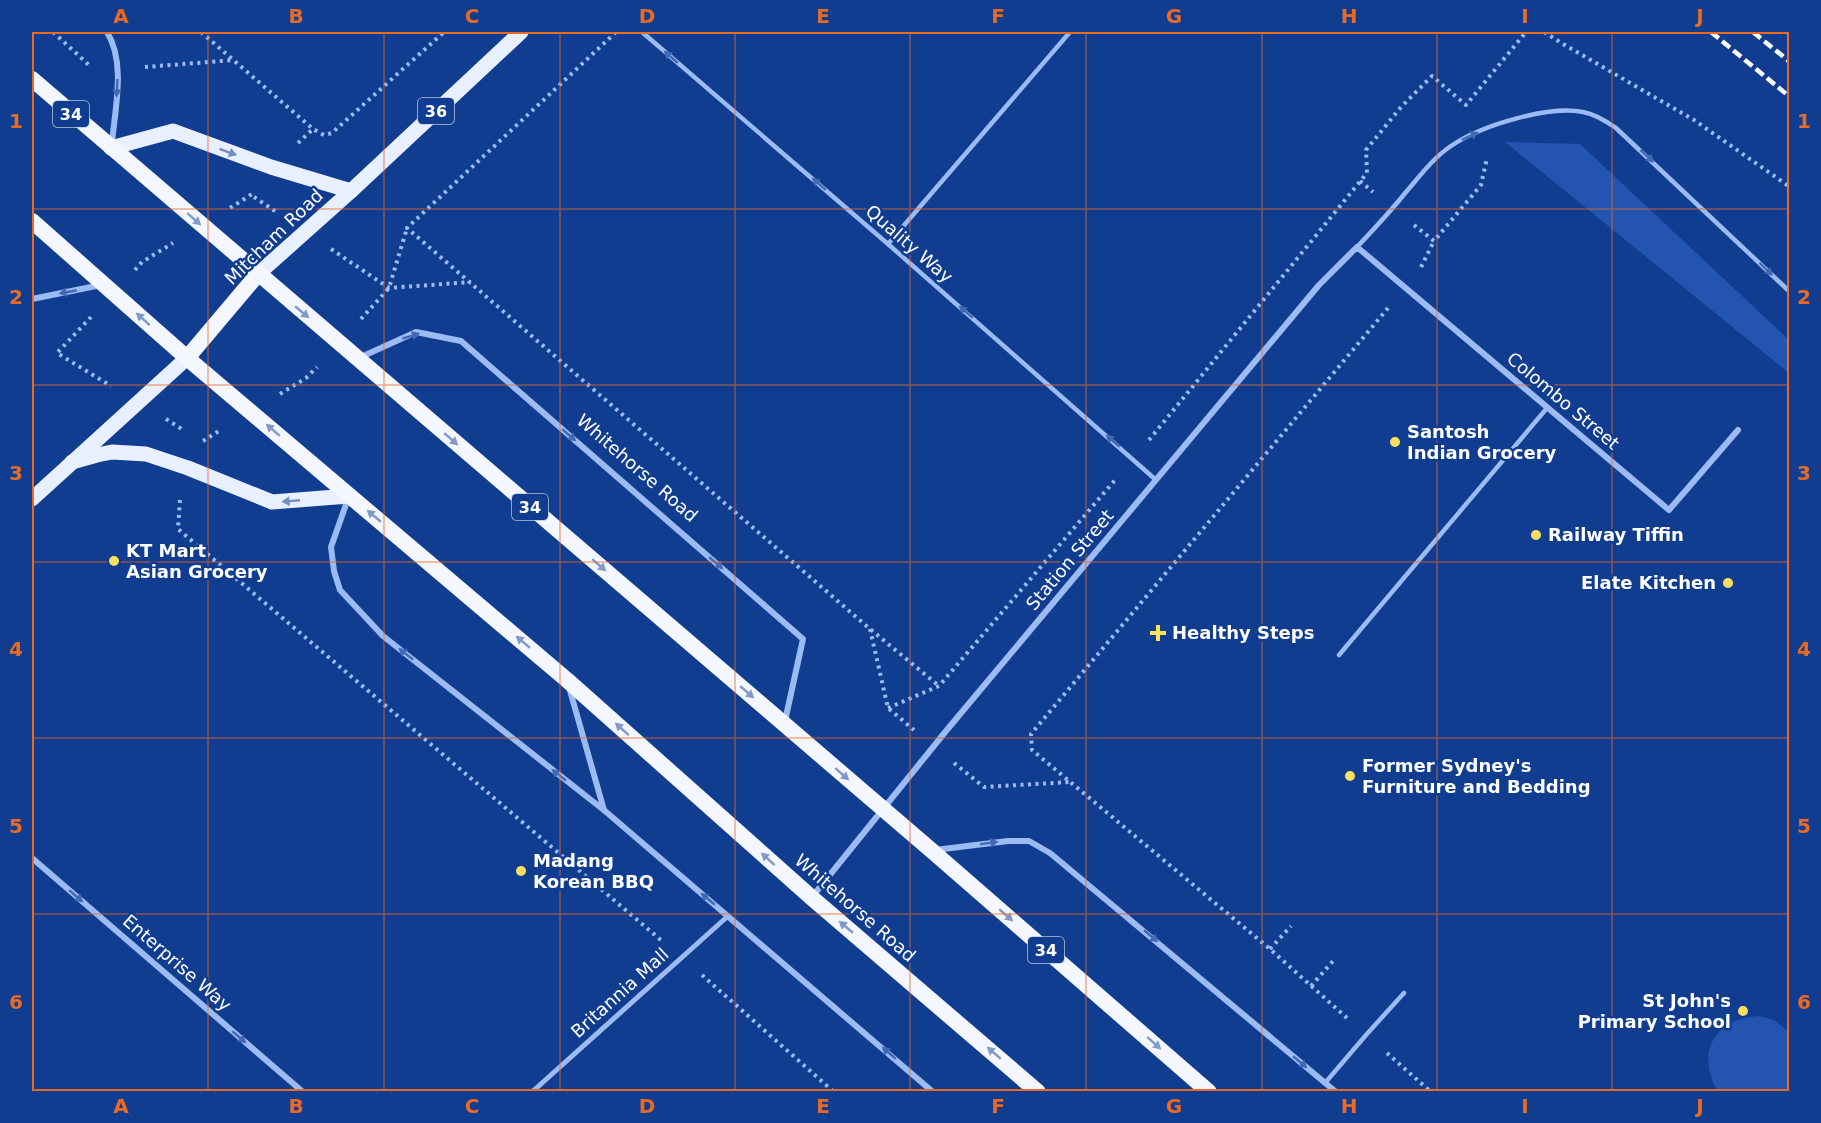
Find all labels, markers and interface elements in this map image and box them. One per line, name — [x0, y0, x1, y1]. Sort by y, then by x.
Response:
text: A — [113, 4, 129, 28]
text: B — [288, 4, 304, 28]
text: C — [465, 4, 479, 28]
text: D — [639, 4, 655, 28]
text: E — [816, 4, 830, 28]
text: F — [991, 4, 1005, 28]
text: G — [1166, 4, 1182, 28]
text: H — [1341, 4, 1357, 28]
text: I — [1521, 4, 1529, 28]
text: J — [1694, 4, 1704, 28]
one-way arrow — [663, 50, 679, 63]
one-way arrow — [112, 79, 121, 98]
road number: 36 — [418, 98, 454, 124]
road number: 34 — [53, 101, 89, 127]
text: 1 — [9, 109, 23, 133]
text: 1 — [1797, 109, 1811, 133]
one-way arrow — [1462, 131, 1479, 140]
one-way arrow — [219, 147, 237, 157]
one-way arrow — [1639, 148, 1653, 162]
one-way arrow — [812, 178, 827, 191]
street label: Mitcham Road — [220, 185, 327, 289]
street label: Quality Way — [862, 200, 957, 287]
one-way arrow — [186, 212, 201, 225]
one-way arrow — [1759, 262, 1774, 276]
text: 2 — [9, 285, 23, 309]
text: 2 — [1797, 285, 1811, 309]
one-way arrow — [58, 288, 77, 297]
one-way arrow — [294, 305, 309, 318]
one-way arrow — [959, 306, 974, 319]
one-way arrow — [136, 313, 151, 326]
one-way arrow — [402, 331, 420, 340]
street label: Colombo Street — [1503, 348, 1624, 454]
street label: Whitehorse Road — [573, 409, 702, 526]
place label: Santosh Indian Grocery — [1407, 421, 1557, 463]
one-way arrow — [265, 424, 281, 437]
one-way arrow — [561, 428, 576, 441]
one-way arrow — [443, 432, 459, 445]
one-way arrow — [1105, 434, 1120, 447]
marker: Santosh Indian Grocery — [1388, 435, 1402, 449]
text: 3 — [9, 461, 23, 485]
text: 3 — [1797, 461, 1811, 485]
road number: 34 — [512, 494, 548, 520]
one-way arrow — [282, 496, 301, 505]
street label: Station Street — [1022, 505, 1118, 614]
one-way arrow — [367, 510, 382, 523]
place label: Railway Tiffin — [1548, 524, 1684, 545]
marker: Railway Tiffin — [1529, 528, 1543, 542]
place label: KT Mart Asian Grocery — [126, 540, 268, 582]
marker: KT Mart Asian Grocery — [107, 554, 121, 568]
one-way arrow — [708, 556, 723, 569]
one-way arrow — [591, 559, 607, 572]
place label: Elate Kitchen — [1581, 572, 1716, 593]
marker: Elate Kitchen — [1721, 576, 1735, 590]
place label: Healthy Steps — [1172, 622, 1314, 643]
marker: Healthy Steps — [1149, 624, 1167, 642]
one-way arrow — [516, 636, 531, 649]
text: 4 — [9, 637, 23, 661]
text: 4 — [1797, 637, 1811, 661]
one-way arrow — [398, 648, 413, 660]
one-way arrow — [739, 685, 754, 698]
one-way arrow — [615, 723, 630, 736]
place label: Former Sydney's Furniture and Bedding — [1362, 755, 1591, 797]
one-way arrow — [834, 767, 849, 780]
one-way arrow — [551, 769, 566, 781]
marker: Former Sydney's Furniture and Bedding — [1343, 769, 1357, 783]
text: 5 — [9, 814, 23, 838]
text: 5 — [1797, 814, 1811, 838]
one-way arrow — [980, 838, 999, 848]
street label: Whitehorse Road — [791, 849, 920, 966]
place label: Madang Korean BBQ — [533, 850, 654, 892]
one-way arrow — [761, 853, 776, 866]
marker: Madang Korean BBQ — [514, 864, 528, 878]
one-way arrow — [68, 889, 83, 902]
one-way arrow — [700, 893, 716, 906]
one-way arrow — [998, 908, 1013, 921]
street label: Enterprise Way — [119, 910, 236, 1016]
one-way arrow — [838, 920, 854, 933]
one-way arrow — [1143, 930, 1158, 942]
road number: 34 — [1028, 937, 1064, 963]
street label: Britannia Mall — [567, 943, 673, 1042]
text: 6 — [9, 990, 23, 1014]
place label: St John's Primary School — [1578, 990, 1731, 1032]
text: 6 — [1797, 990, 1811, 1014]
marker: St John's Primary School — [1736, 1004, 1750, 1018]
one-way arrow — [231, 1030, 246, 1043]
one-way arrow — [1146, 1036, 1161, 1049]
one-way arrow — [881, 1047, 896, 1060]
one-way arrow — [986, 1047, 1002, 1060]
one-way arrow — [1292, 1055, 1308, 1068]
text: A — [113, 1094, 129, 1118]
text: B — [288, 1094, 304, 1118]
text: C — [465, 1094, 479, 1118]
text: D — [639, 1094, 655, 1118]
text: E — [816, 1094, 830, 1118]
text: F — [991, 1094, 1005, 1118]
text: G — [1166, 1094, 1182, 1118]
text: H — [1341, 1094, 1357, 1118]
text: I — [1521, 1094, 1529, 1118]
text: J — [1694, 1094, 1704, 1118]

